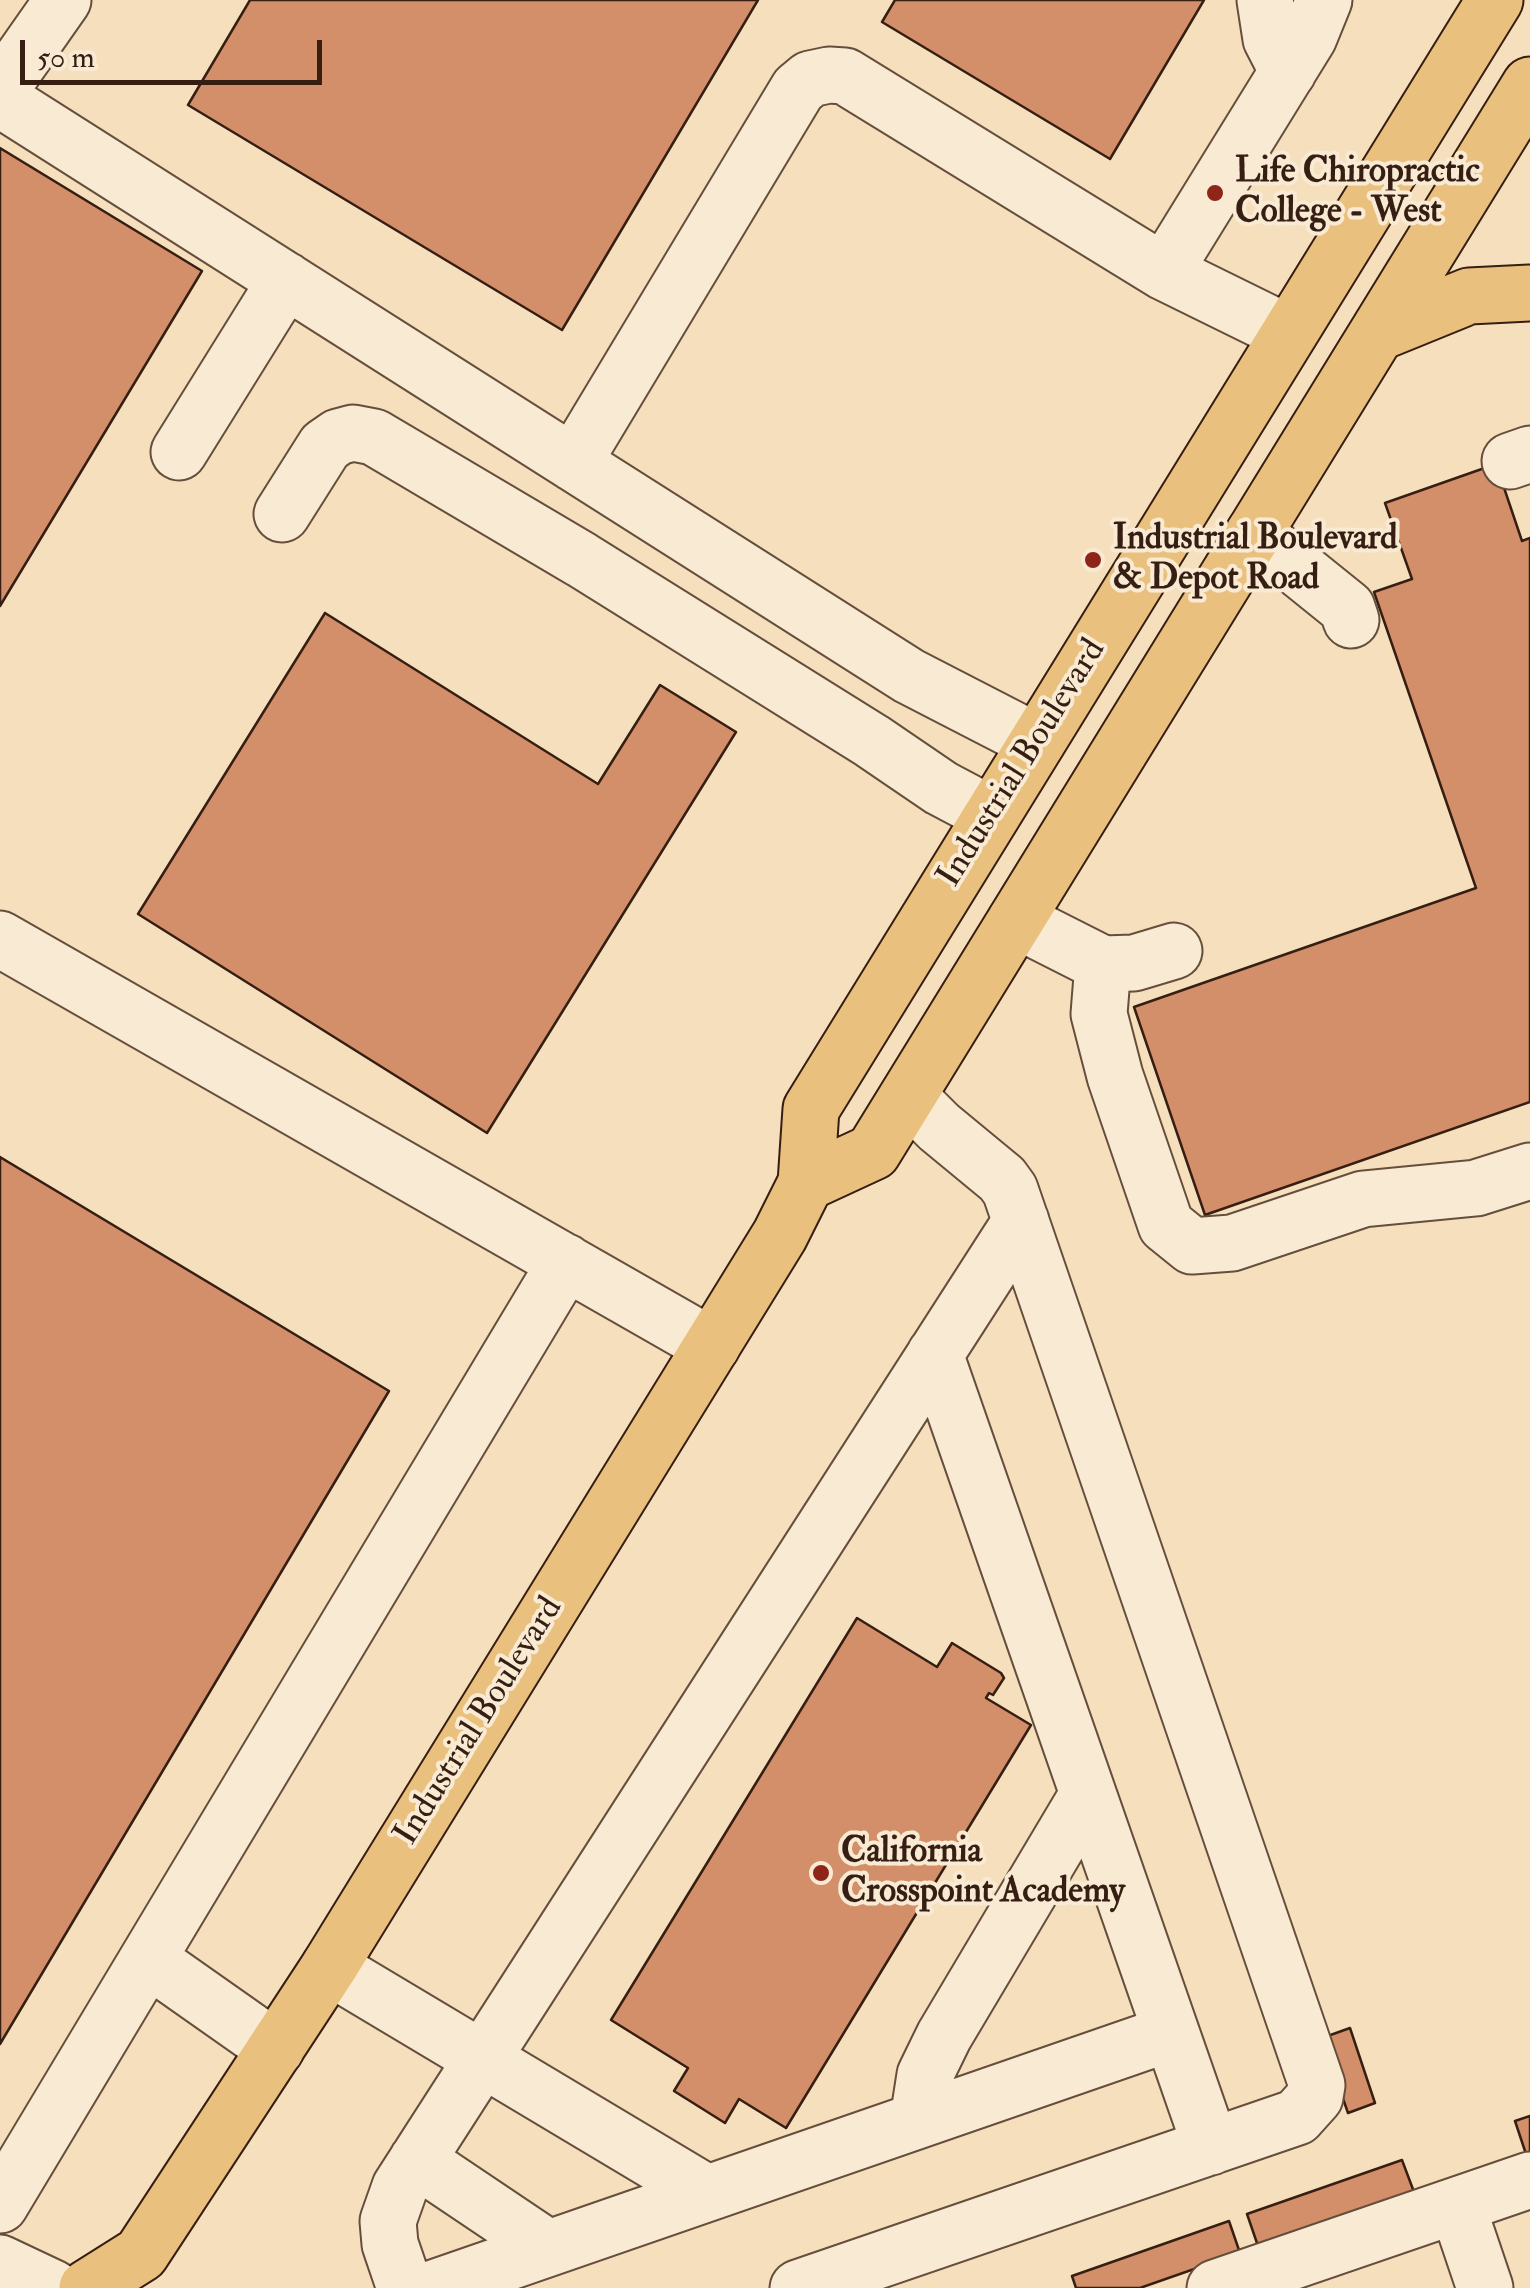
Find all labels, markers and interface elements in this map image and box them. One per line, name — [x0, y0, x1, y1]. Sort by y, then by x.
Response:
scale bar — [25, 20, 328, 82]
text: 50 m — [37, 39, 95, 76]
place label: Life Chiropractic College - West — [1235, 152, 1480, 234]
marker: Life Chiropractic College - West — [1204, 182, 1226, 204]
place label: Industrial Boulevard & Depot Road — [1113, 519, 1398, 601]
marker: Industrial Boulevard & Depot Road — [1082, 549, 1104, 571]
street label: Industrial Boulevard — [930, 632, 1116, 896]
street label: Industrial Boulevard — [387, 1590, 573, 1854]
place label: California Crosspoint Academy — [841, 1832, 1125, 1914]
marker: California Crosspoint Academy — [810, 1862, 832, 1884]

